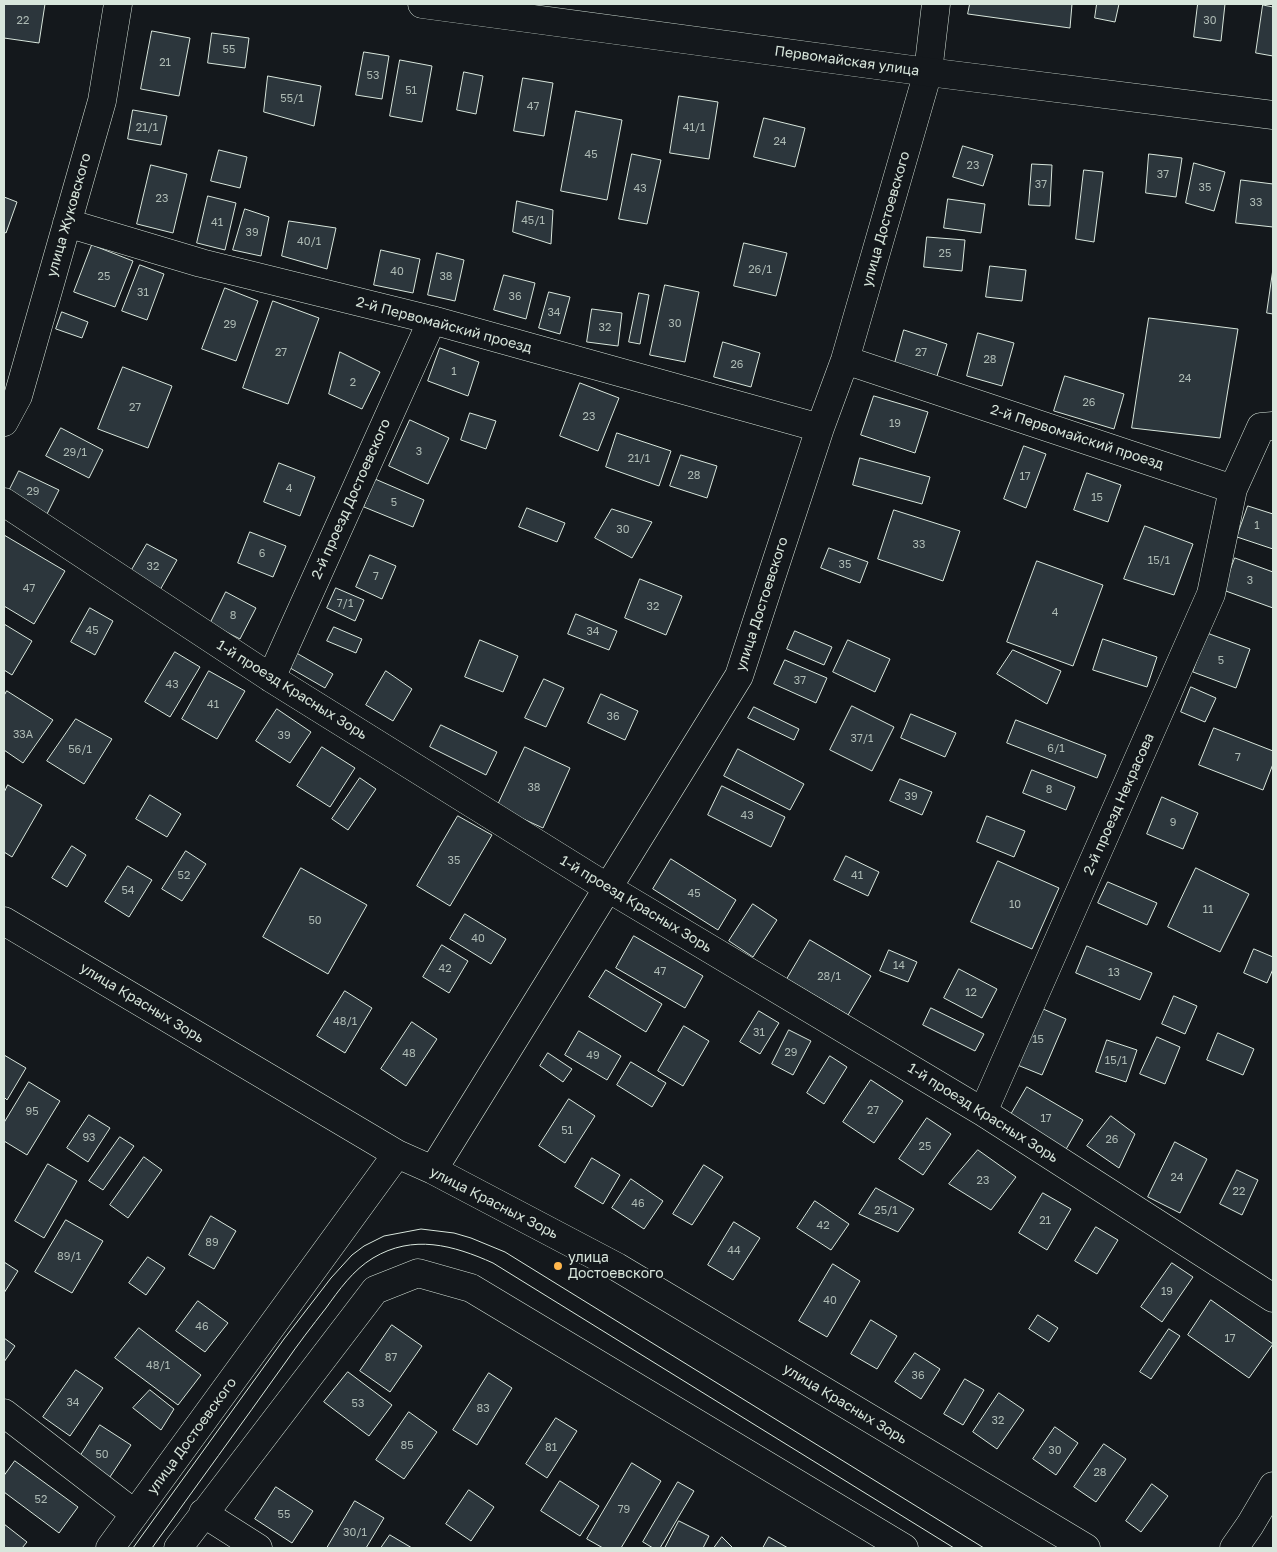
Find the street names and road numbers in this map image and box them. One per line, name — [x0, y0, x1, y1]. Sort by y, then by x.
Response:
street label: Первомайская улица — [774, 43, 920, 79]
street label: улица Достоевского — [859, 149, 913, 289]
street label: улица Жуковского — [43, 151, 95, 279]
street label: 2-й Первомайский проезд — [354, 293, 534, 357]
street label: 2-й Первомайский проезд — [988, 401, 1166, 473]
street label: 2-й проезд Достоевского — [308, 416, 394, 582]
street label: улица Достоевского — [732, 535, 792, 673]
street label: 1-й проезд Красных Зорь — [214, 637, 370, 743]
street label: 2-й проезд Некрасова — [1080, 730, 1158, 878]
street label: 1-й проезд Красных Зорь — [557, 852, 715, 956]
street label: улица Красных Зорь — [77, 959, 207, 1047]
street label: 1-й проезд Красных Зорь — [905, 1060, 1061, 1166]
street label: улица Красных Зорь — [427, 1163, 561, 1243]
street label: улица Красных Зорь — [780, 1360, 910, 1448]
street label: улица Достоевского — [144, 1374, 240, 1498]

